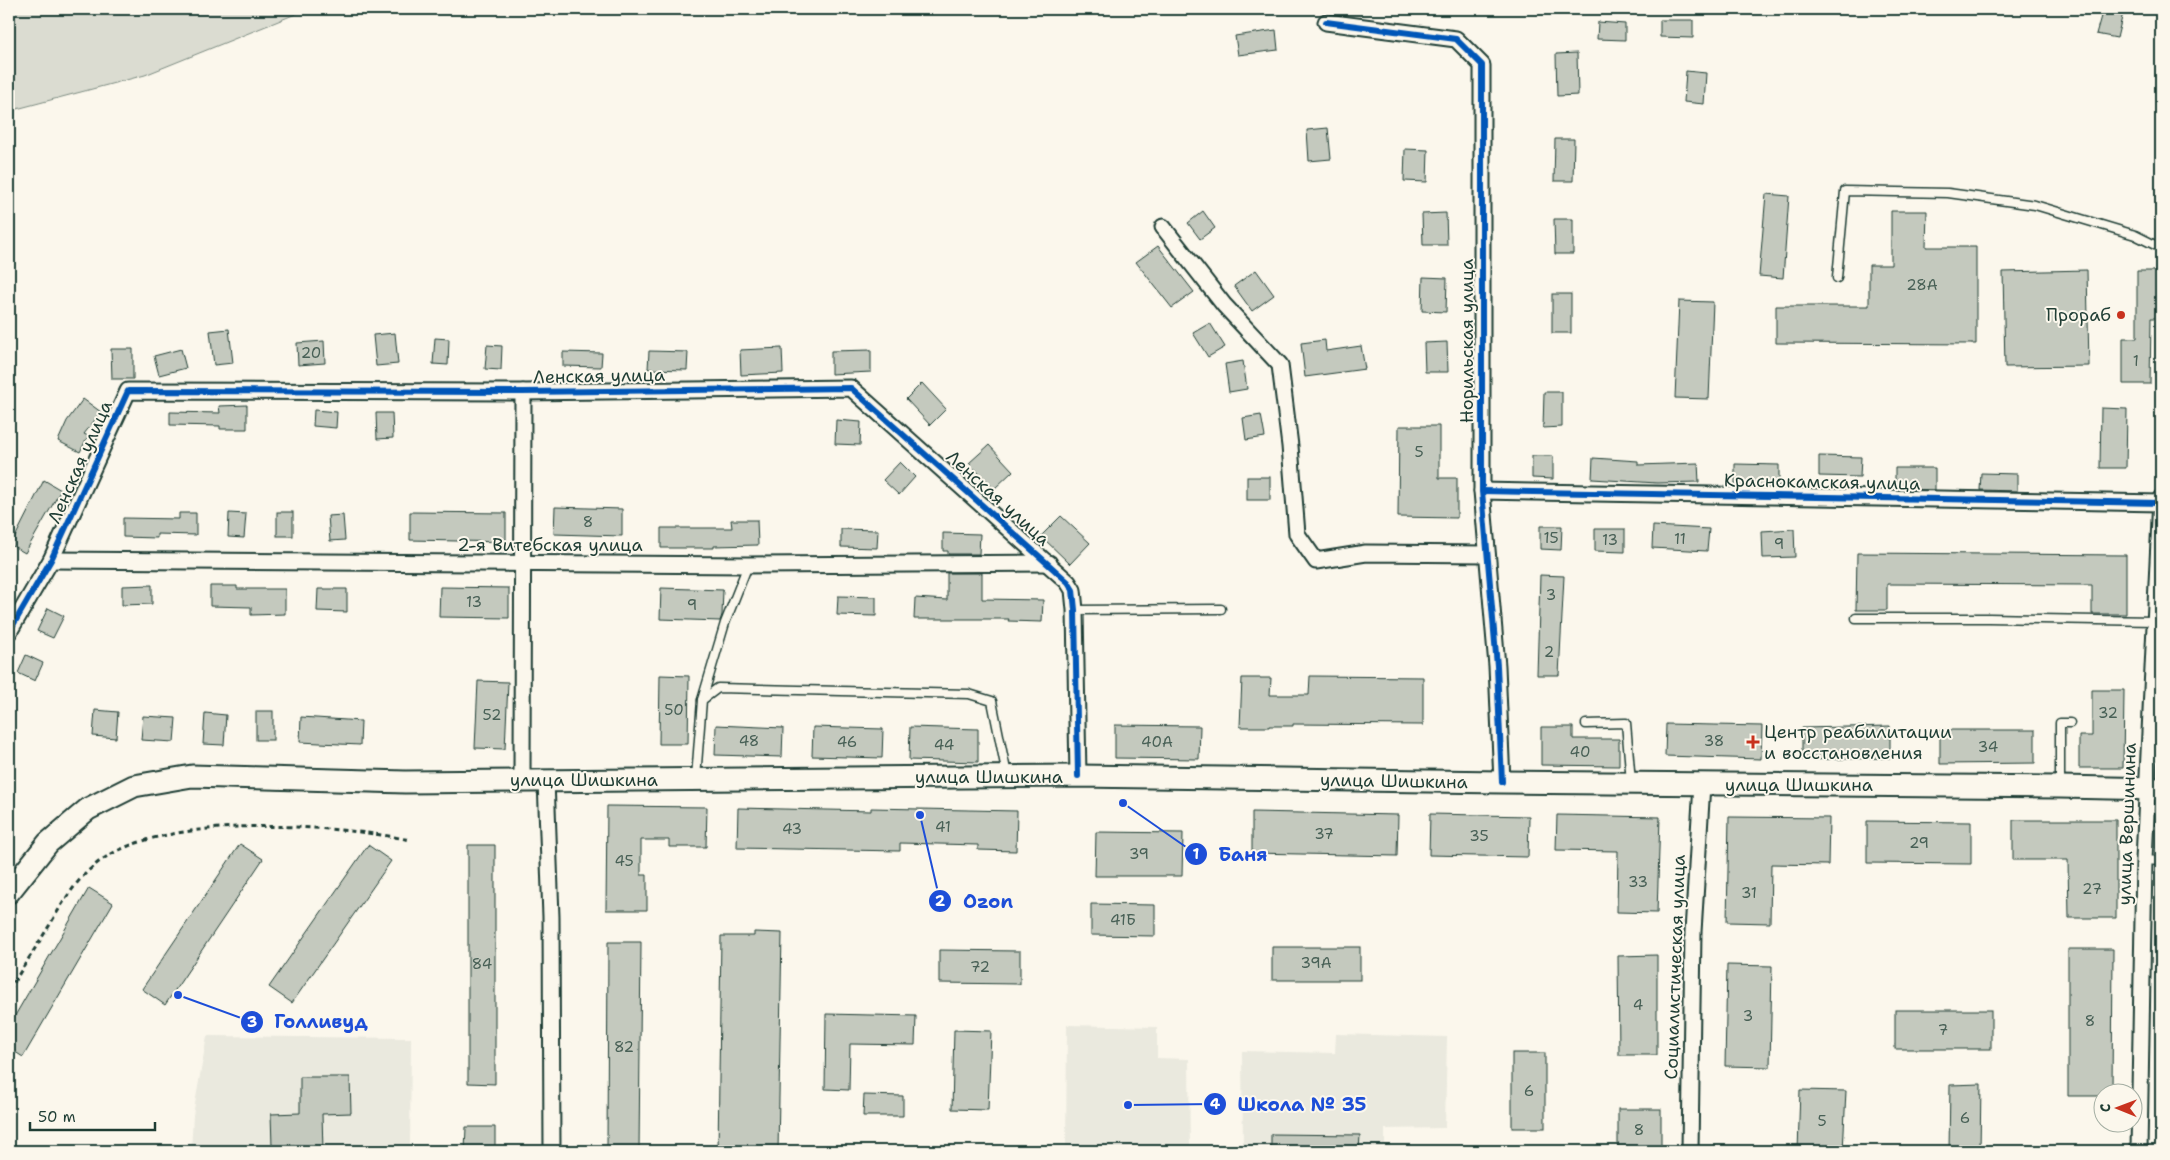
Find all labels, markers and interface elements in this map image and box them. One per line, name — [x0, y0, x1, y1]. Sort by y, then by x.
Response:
street label: Норильская улица — [1455, 259, 1479, 423]
house number: 28А — [1906, 275, 1938, 295]
place label: Прораб — [2046, 303, 2111, 327]
marker: Прораб — [2115, 309, 2127, 321]
house number: 20 — [301, 343, 321, 363]
house number: 1 — [2133, 351, 2139, 371]
street label: Ленская улица — [533, 363, 665, 389]
street label: Ленская улица — [42, 397, 118, 527]
house number: 5 — [1414, 442, 1424, 462]
street label: Ленская улица — [941, 445, 1055, 551]
street label: Краснокамская улица — [1724, 468, 1920, 496]
house number: 8 — [583, 512, 593, 532]
house number: 15 — [1543, 528, 1559, 548]
house number: 11 — [1674, 529, 1686, 549]
house number: 13 — [1602, 530, 1618, 550]
street label: 2-я Витебская улица — [457, 533, 643, 557]
house number: 9 — [1774, 534, 1784, 554]
house number: 3 — [1546, 585, 1556, 605]
house number: 13 — [466, 592, 482, 612]
house number: 9 — [687, 595, 697, 615]
house number: 2 — [1544, 642, 1554, 662]
house number: 50 — [664, 700, 684, 720]
house number: 32 — [2098, 703, 2118, 723]
house number: 52 — [483, 705, 501, 725]
place label: Центр реабилитации и восстановления — [1764, 720, 1952, 765]
house number: 48 — [739, 731, 759, 751]
house number: 38 — [1704, 731, 1724, 751]
house number: 46 — [837, 732, 857, 752]
house number: 40А — [1141, 732, 1173, 752]
house number: 44 — [934, 735, 954, 755]
marker: Центр реабилитации и восстановления — [1746, 735, 1760, 749]
house number: 34 — [1978, 737, 1998, 757]
house number: 40 — [1570, 742, 1590, 762]
street label: улица Вершинина — [2112, 742, 2142, 906]
street label: улица Шишкина — [915, 765, 1063, 789]
street label: улица Шишкина — [510, 768, 658, 792]
street label: улица Шишкина — [1320, 768, 1468, 794]
street label: улица Шишкина — [1725, 773, 1873, 797]
house number: 41 — [935, 817, 951, 837]
house number: 43 — [782, 819, 802, 839]
house number: 37 — [1314, 824, 1334, 844]
house number: 35 — [1469, 826, 1489, 846]
house number: 29 — [1909, 833, 1929, 853]
callout: Баня — [1183, 837, 1278, 871]
text: Баня — [1218, 842, 1268, 867]
house number: 39 — [1129, 844, 1149, 864]
text: 1 — [1193, 844, 1200, 864]
house number: 45 — [614, 851, 634, 871]
street label: Социалистическая улица — [1659, 854, 1691, 1080]
house number: 33 — [1628, 872, 1648, 892]
house number: 27 — [2082, 879, 2102, 899]
house number: 31 — [1741, 883, 1757, 903]
callout: Ozon — [928, 884, 1023, 918]
text: Ozon — [963, 889, 1013, 914]
text: 2 — [935, 891, 946, 911]
house number: 41Б — [1110, 910, 1136, 930]
house number: 39А — [1300, 953, 1332, 973]
house number: 84 — [472, 954, 492, 974]
house number: 72 — [970, 957, 990, 977]
house number: 4 — [1633, 995, 1643, 1015]
callout: Голливуд — [239, 1005, 377, 1039]
house number: 3 — [1743, 1006, 1753, 1026]
text: Голливуд — [274, 1009, 368, 1034]
house number: 8 — [2085, 1011, 2095, 1031]
text: 3 — [247, 1012, 257, 1032]
house number: 7 — [1938, 1020, 1948, 1040]
house number: 82 — [614, 1037, 634, 1057]
house number: 6 — [1524, 1081, 1534, 1101]
north arrow — [2092, 1082, 2142, 1132]
callout: Школа № 35 — [1203, 1087, 1376, 1121]
text: Школа № 35 — [1238, 1092, 1367, 1117]
text: 4 — [1210, 1094, 1221, 1114]
scale bar — [30, 1100, 155, 1132]
text: С — [2096, 1103, 2114, 1112]
text: 50 m — [38, 1107, 76, 1127]
house number: 6 — [1960, 1108, 1970, 1128]
house number: 5 — [1817, 1111, 1827, 1131]
house number: 8 — [1634, 1120, 1644, 1140]

